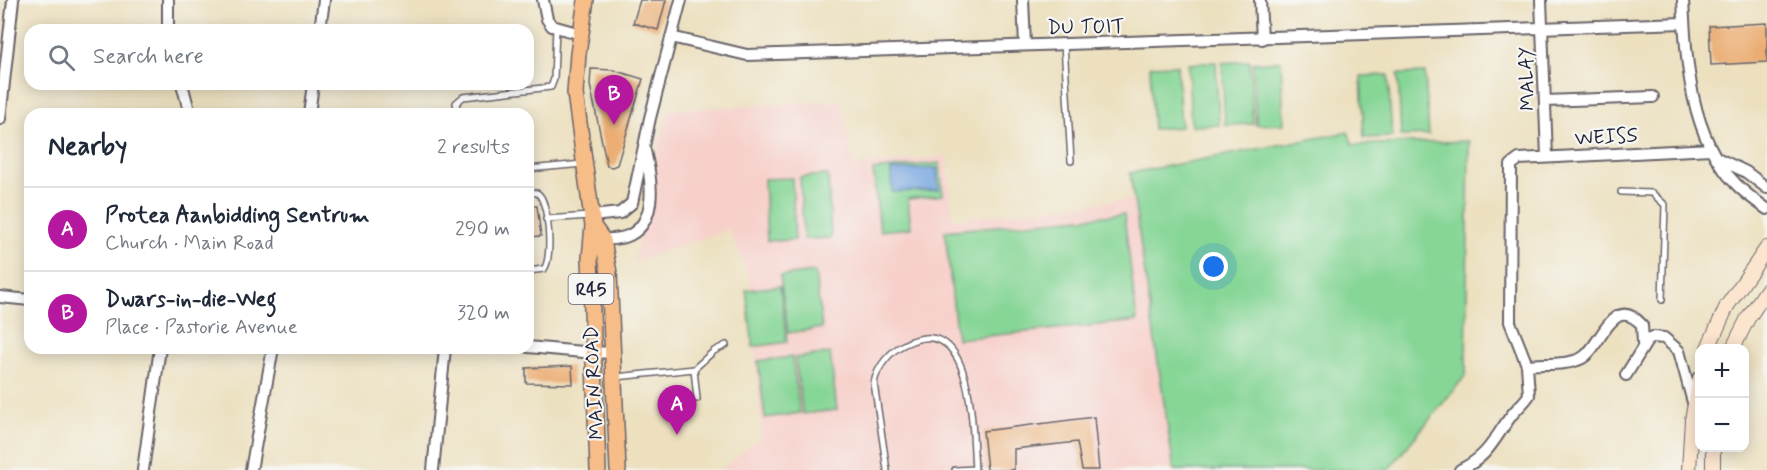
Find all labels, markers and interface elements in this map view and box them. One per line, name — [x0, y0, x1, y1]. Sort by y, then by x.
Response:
street label: DU TOIT — [1047, 13, 1125, 42]
search box — [24, 24, 534, 90]
icon: search — [45, 41, 78, 74]
text: Search here — [93, 43, 204, 71]
street label: MALAY — [1513, 46, 1542, 112]
pin: B — [594, 76, 634, 125]
street label: WEISS — [1574, 122, 1638, 153]
text: Nearby — [48, 130, 127, 164]
text: 2 results — [437, 134, 510, 161]
text: Protea Aanbidding Sentrum — [105, 202, 369, 230]
text: A — [61, 216, 74, 243]
text: 290 m — [455, 216, 510, 243]
text: Church · Main Road — [105, 230, 274, 257]
your location — [1199, 252, 1228, 281]
road number: R45 — [568, 274, 614, 304]
text: Dwars-in-die-Weg — [105, 286, 277, 314]
text: B — [61, 300, 74, 327]
text: 320 m — [457, 300, 510, 327]
text: Place · Pastorie Avenue — [105, 314, 298, 341]
street label: MAIN ROAD — [578, 325, 611, 440]
map controls — [1695, 344, 1749, 452]
button: + — [1695, 344, 1749, 398]
pin: A — [658, 386, 696, 435]
button: − — [1695, 398, 1749, 452]

